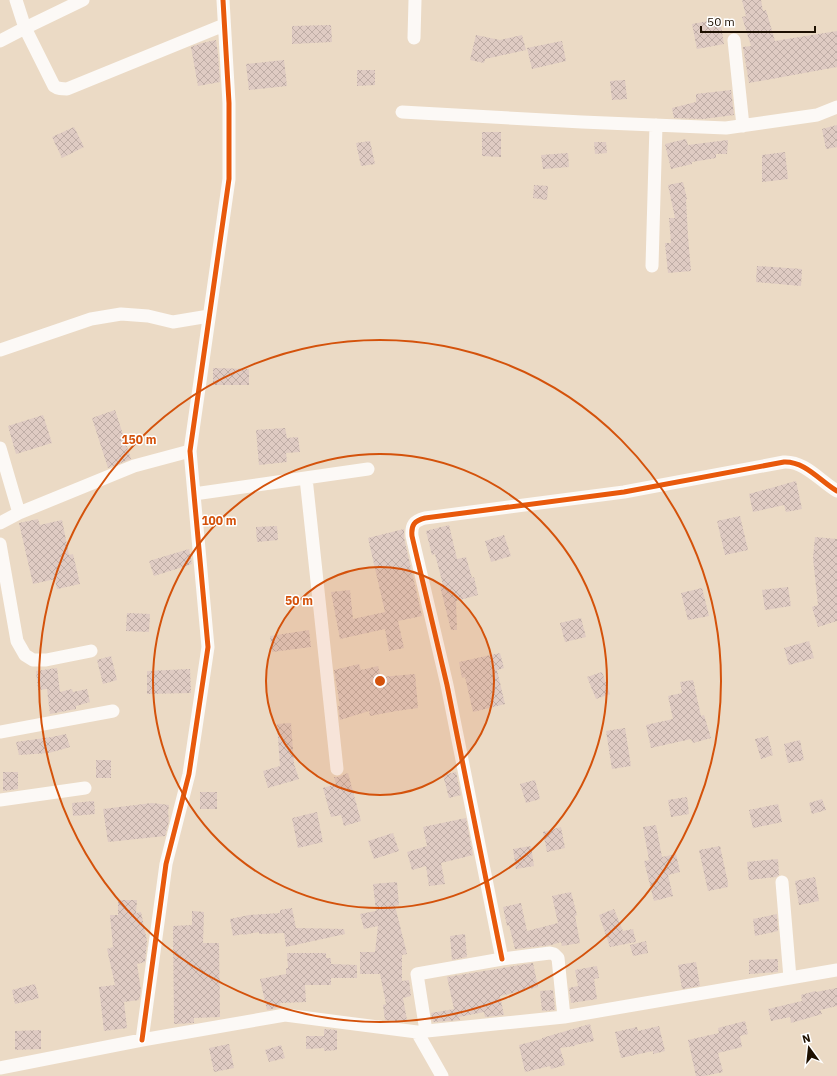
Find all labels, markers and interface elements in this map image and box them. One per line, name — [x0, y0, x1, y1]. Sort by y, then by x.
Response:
scale bar — [701, 8, 815, 34]
text: 50 m — [707, 14, 735, 29]
text: 150 m — [121, 432, 157, 447]
text: 100 m — [201, 513, 237, 528]
text: 50 m — [285, 593, 313, 608]
centre of rings — [373, 674, 387, 688]
north arrow — [789, 1028, 829, 1068]
text: N — [801, 1031, 812, 1046]

